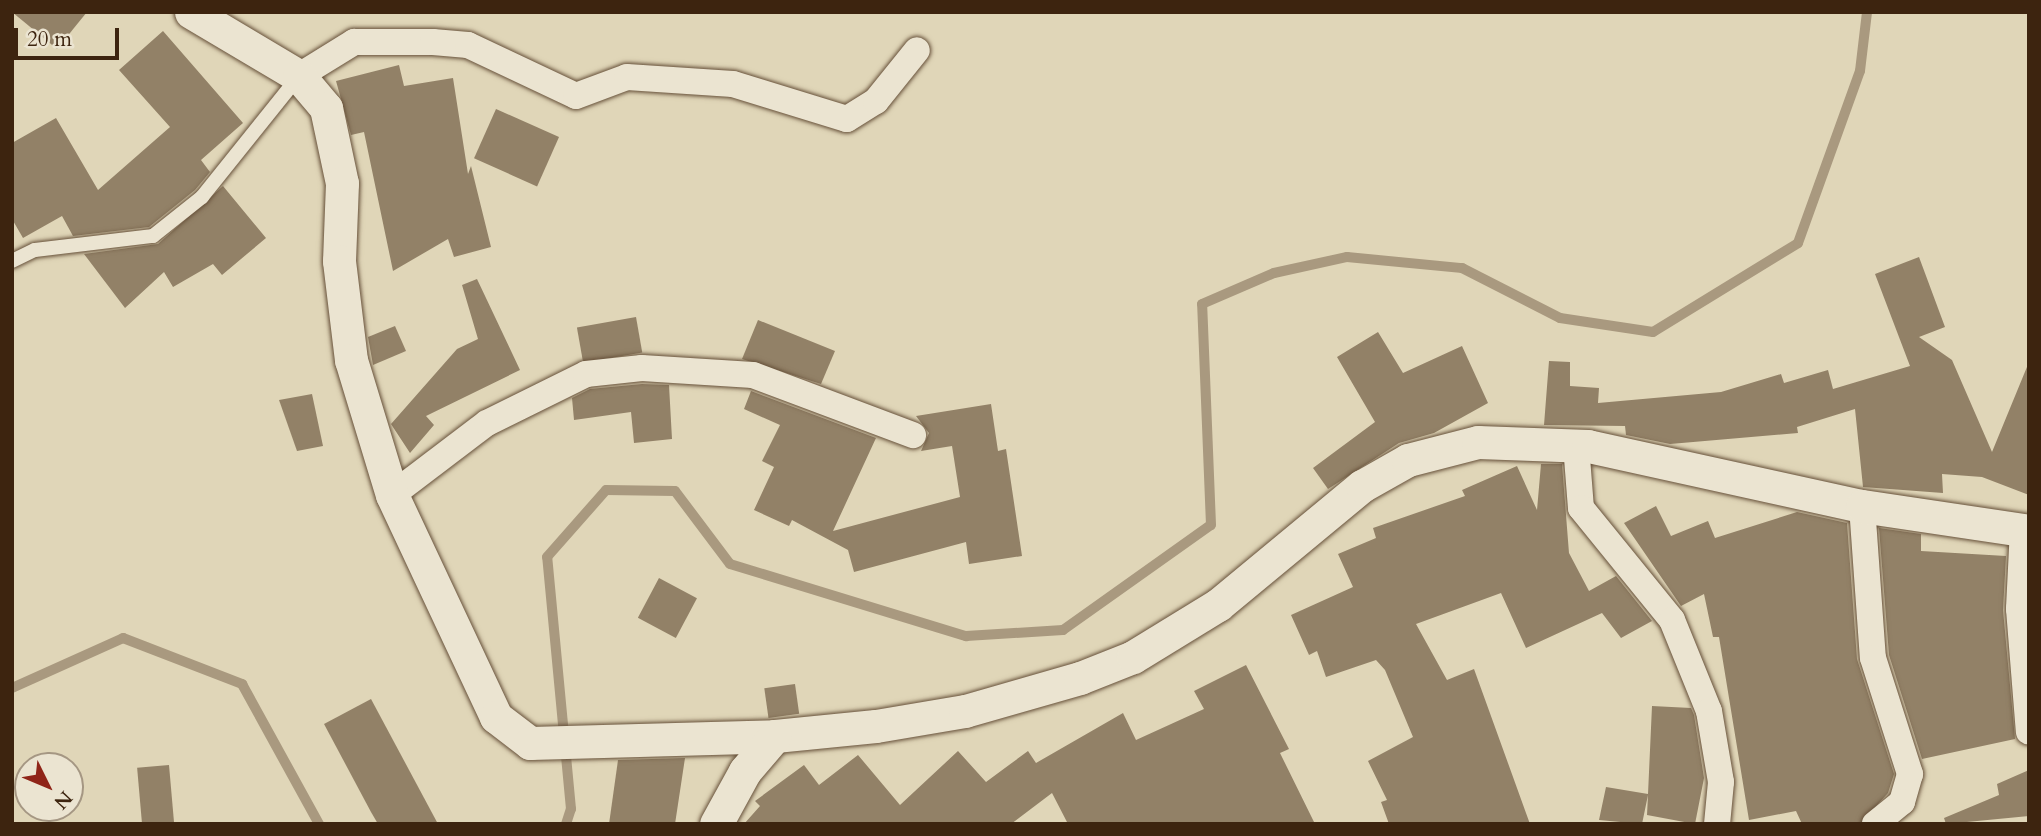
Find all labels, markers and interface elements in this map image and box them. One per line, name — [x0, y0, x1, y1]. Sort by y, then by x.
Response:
scale bar — [18, 14, 122, 58]
text: 20 m — [27, 25, 72, 54]
north arrow — [14, 752, 84, 822]
text: N — [48, 785, 78, 815]

